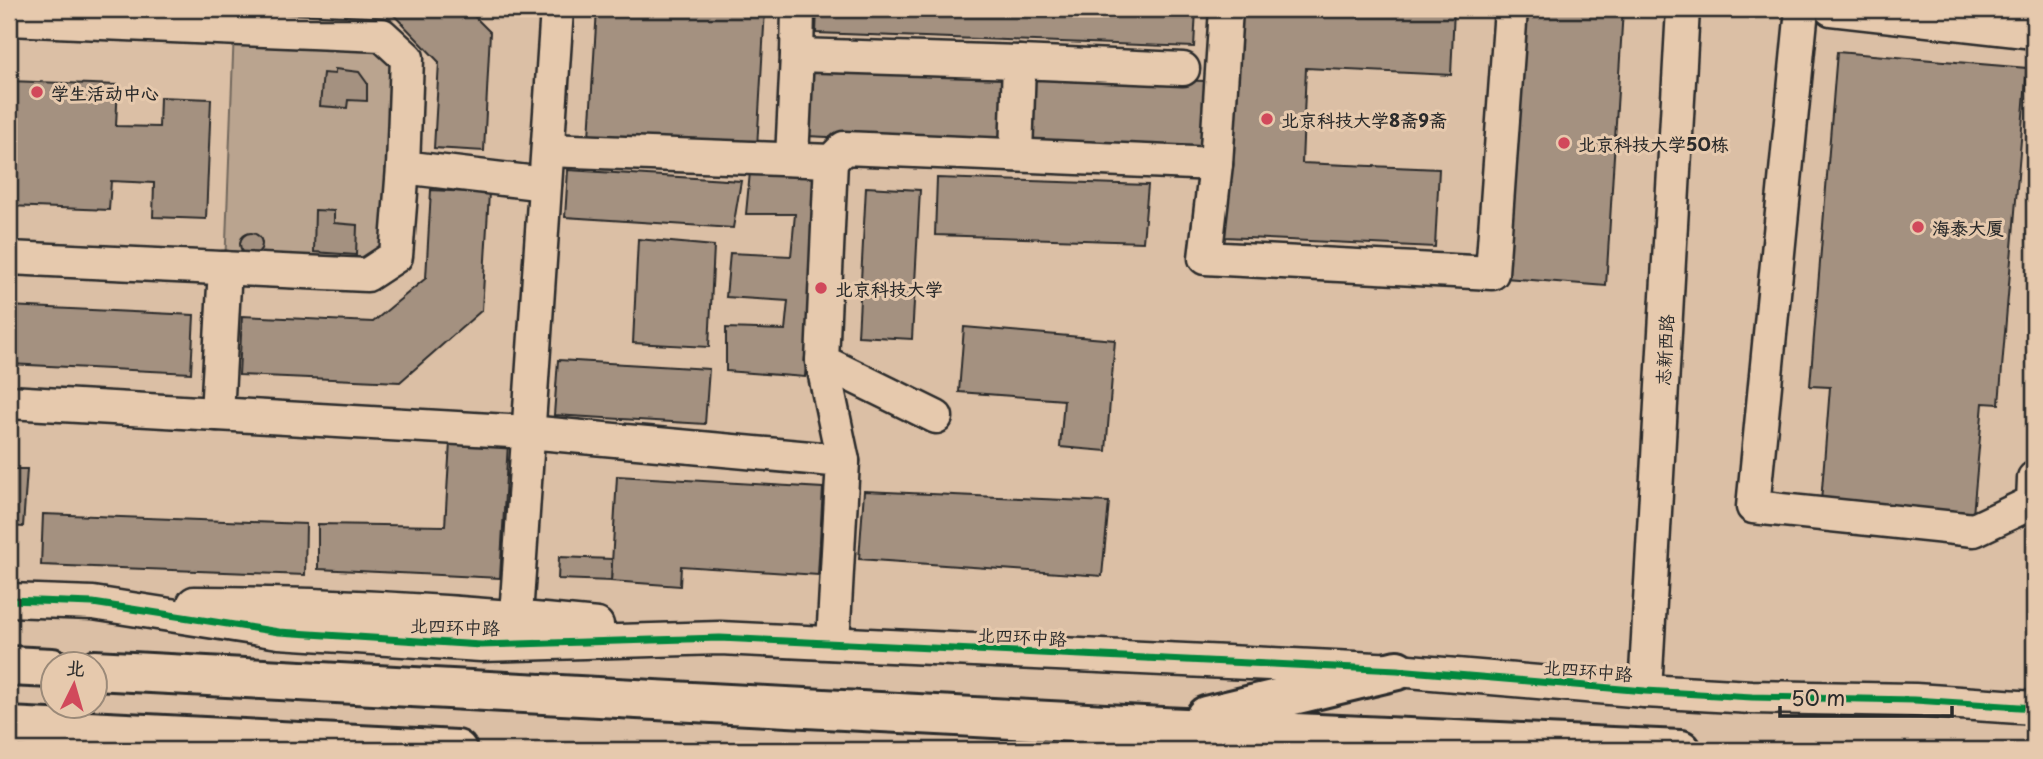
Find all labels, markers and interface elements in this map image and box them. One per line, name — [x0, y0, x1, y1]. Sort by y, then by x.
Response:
place label: 学生活动中心 — [51, 79, 159, 106]
marker: 学生活动中心 — [29, 84, 45, 100]
place label: 北京科技大学8斋9斋 — [1281, 106, 1447, 133]
marker: 北京科技大学8斋9斋 — [1259, 111, 1275, 127]
place label: 北京科技大学50栋 — [1578, 130, 1729, 157]
marker: 北京科技大学50栋 — [1556, 135, 1572, 151]
place label: 海泰大厦 — [1932, 214, 2004, 241]
marker: 海泰大厦 — [1910, 219, 1926, 235]
place label: 北京科技大学 — [835, 275, 943, 302]
marker: 北京科技大学 — [813, 280, 829, 296]
street label: 志新西路 — [1649, 313, 1679, 387]
street label: 北四环中路 — [410, 611, 500, 641]
street label: 北四环中路 — [976, 620, 1068, 652]
north arrow — [38, 650, 108, 720]
text: 北 — [65, 652, 86, 682]
street label: 北四环中路 — [1542, 653, 1634, 687]
scale bar — [1780, 675, 1952, 719]
text: 50 m — [1791, 681, 1845, 713]

